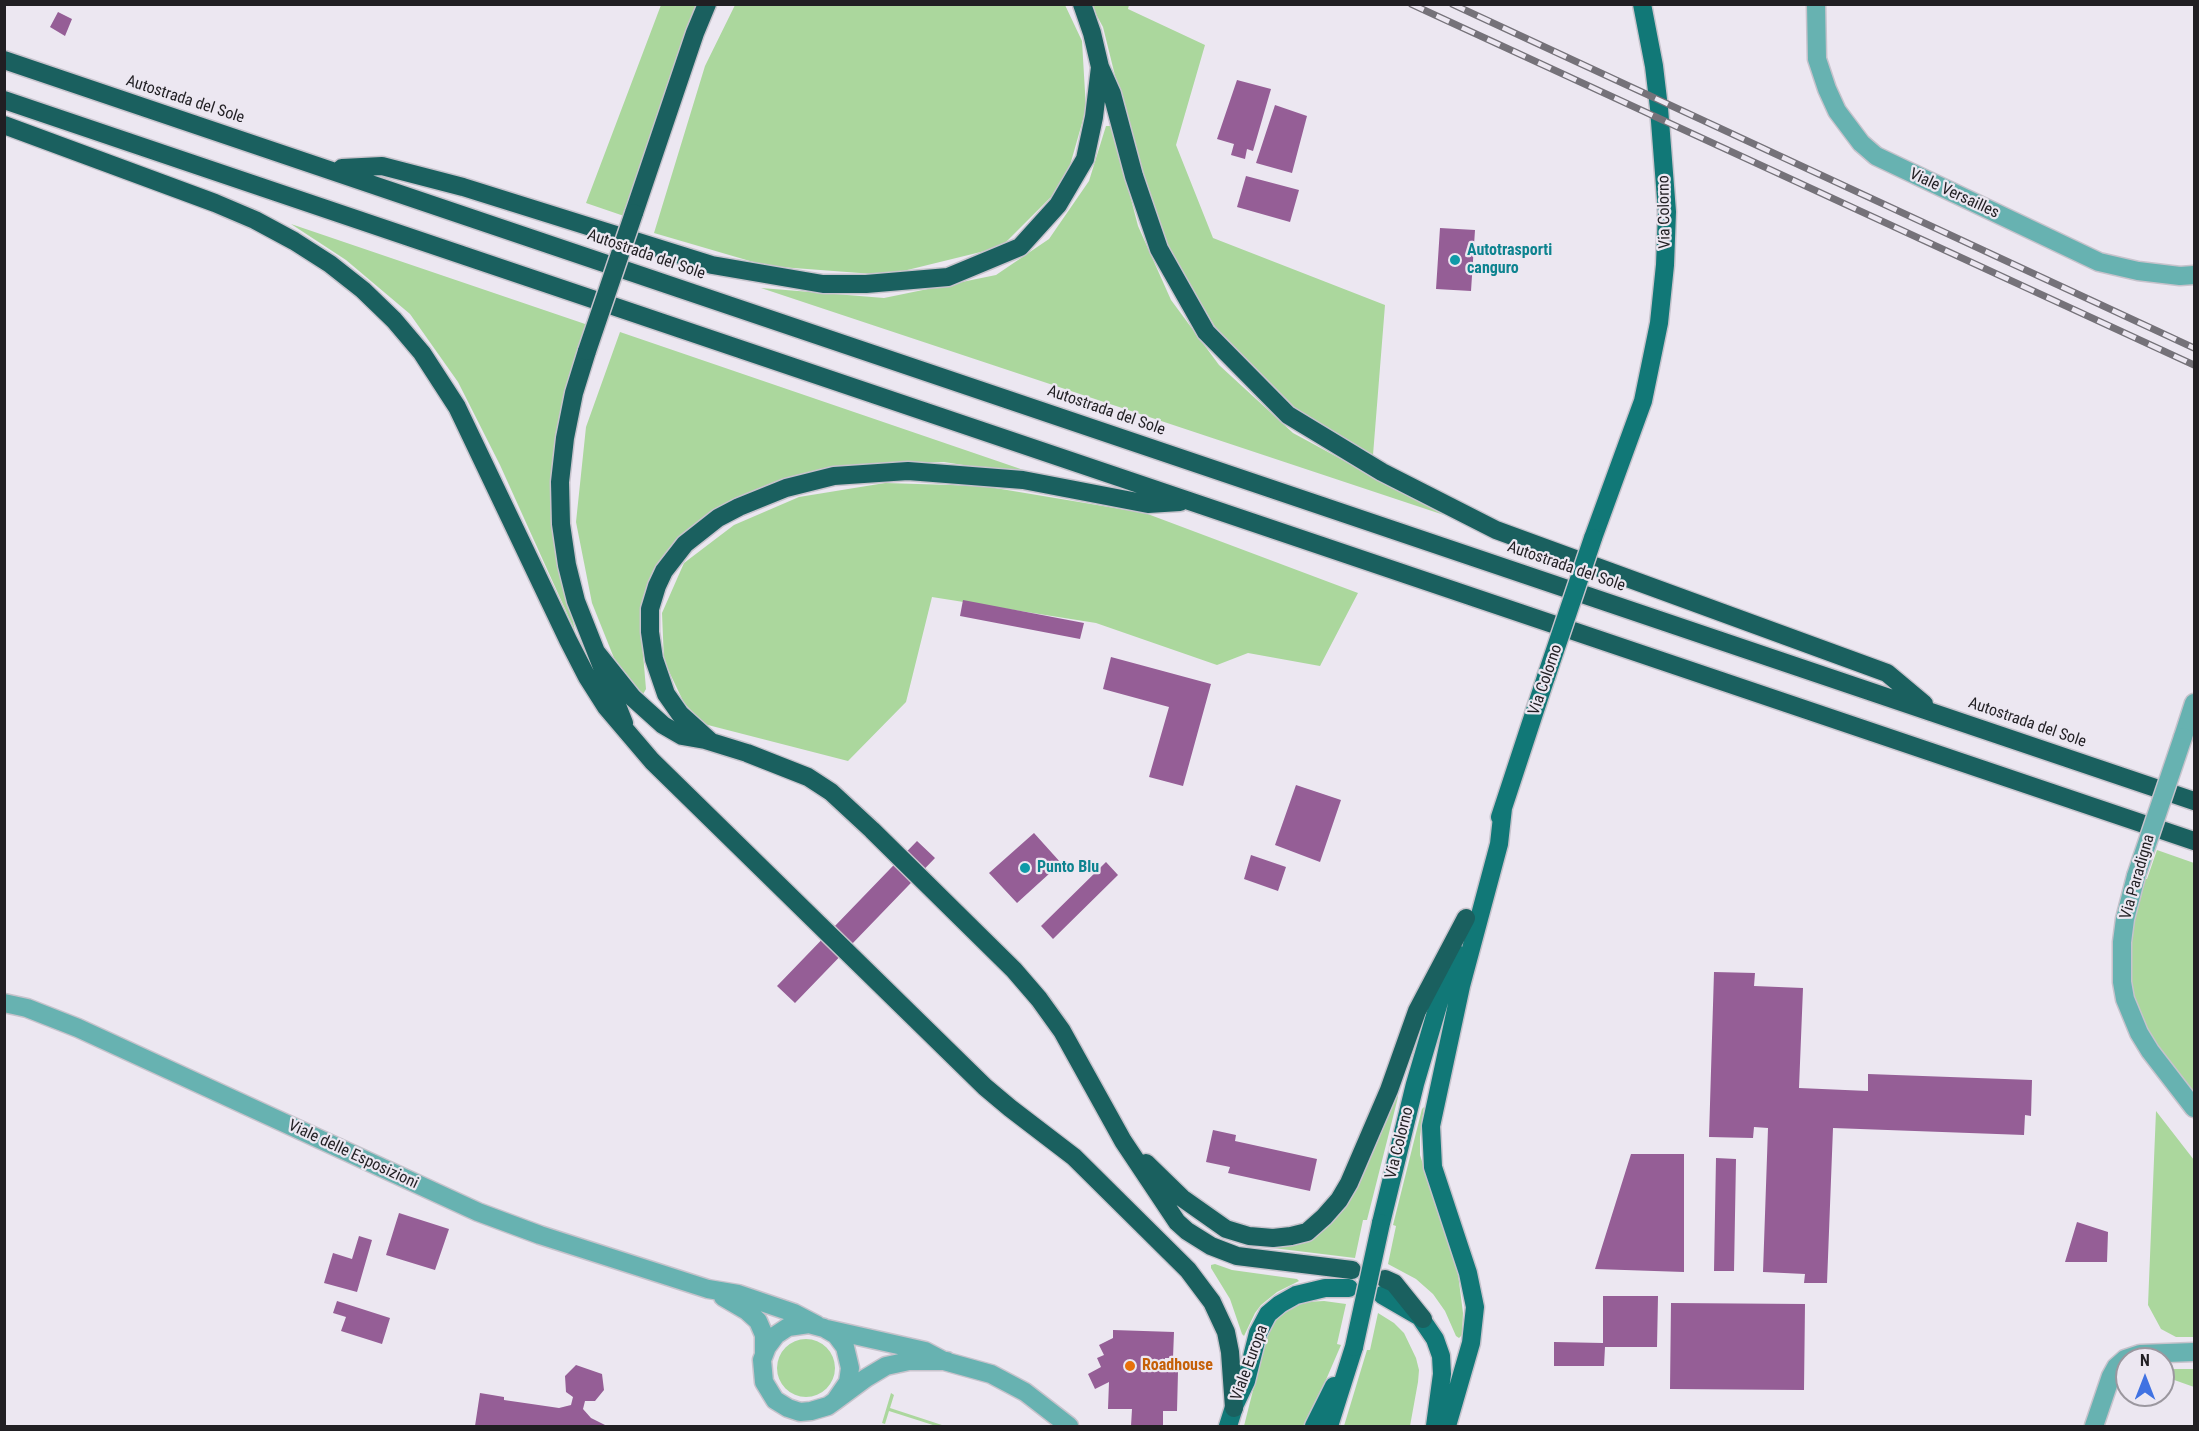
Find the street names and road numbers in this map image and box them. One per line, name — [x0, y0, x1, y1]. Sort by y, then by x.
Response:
street label: Autostrada del Sole — [123, 72, 247, 128]
street label: Viale Versailles — [1906, 165, 2002, 223]
street label: Via Colorno — [1655, 175, 1675, 249]
street label: Autostrada del Sole — [585, 226, 707, 284]
street label: Autostrada del Sole — [1045, 382, 1167, 440]
street label: Autostrada del Sole — [1505, 538, 1627, 596]
street label: Via Colorno — [1525, 642, 1567, 718]
street label: Autostrada del Sole — [1966, 694, 2088, 752]
street label: Via Paradigna — [2117, 832, 2159, 922]
street label: Via Colorno — [1382, 1105, 1418, 1181]
street label: Viale delle Esposizioni — [285, 1116, 421, 1194]
street label: Viale Europa — [1227, 1323, 1273, 1403]

